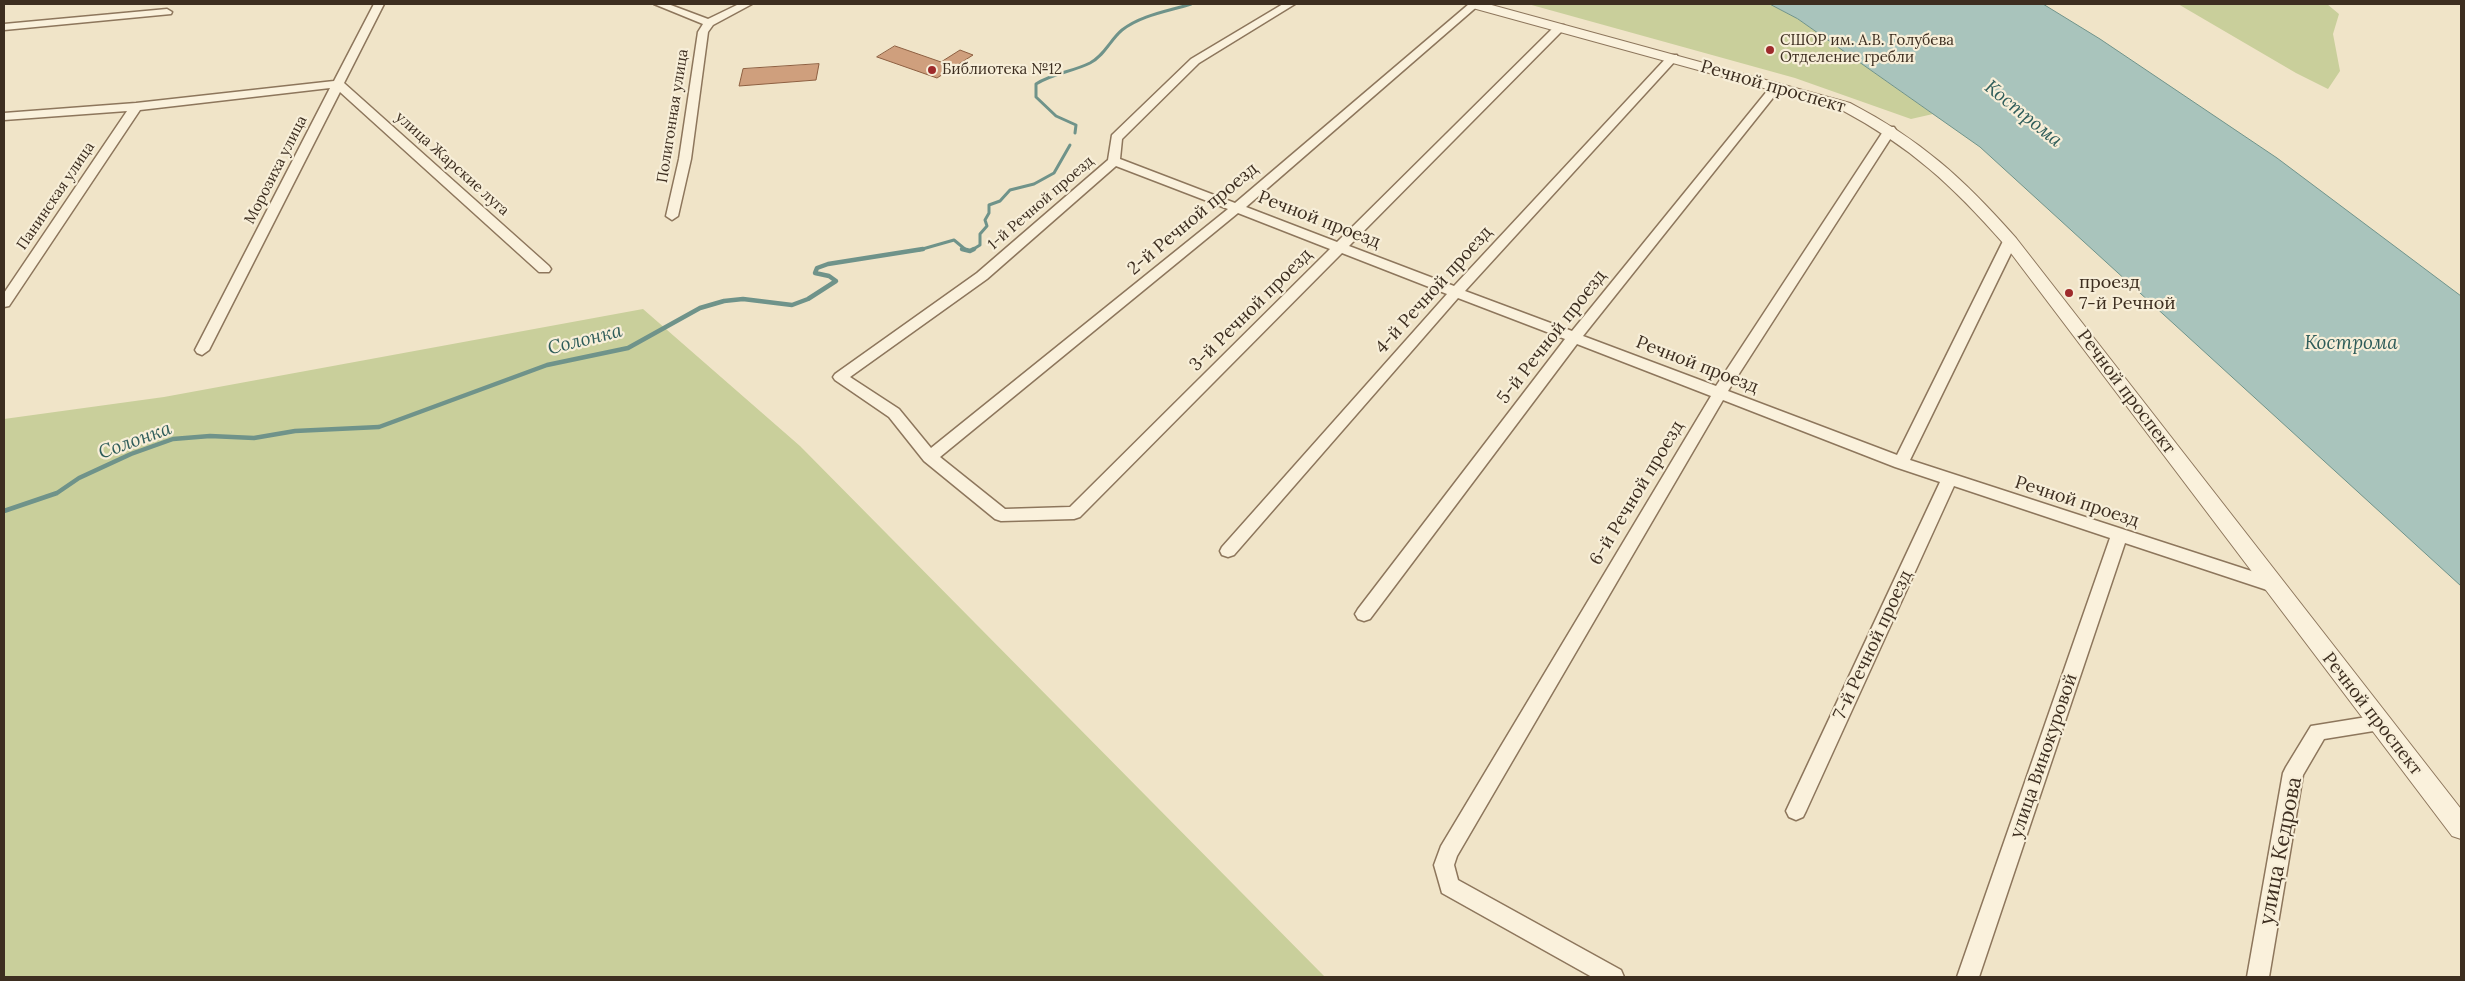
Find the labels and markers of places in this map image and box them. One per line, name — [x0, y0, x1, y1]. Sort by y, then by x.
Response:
place label: СШОР им. А.В. Голубева Отделение гребли — [1780, 32, 1954, 67]
marker: СШОР им. А.В. Голубева Отделение гребли — [1764, 44, 1776, 56]
place label: Библиотека №12 — [942, 61, 1062, 79]
marker: Библиотека №12 — [926, 64, 938, 76]
place label: проезд 7-й Речной — [2079, 272, 2175, 314]
marker: проезд 7-й Речной — [2063, 287, 2075, 299]

